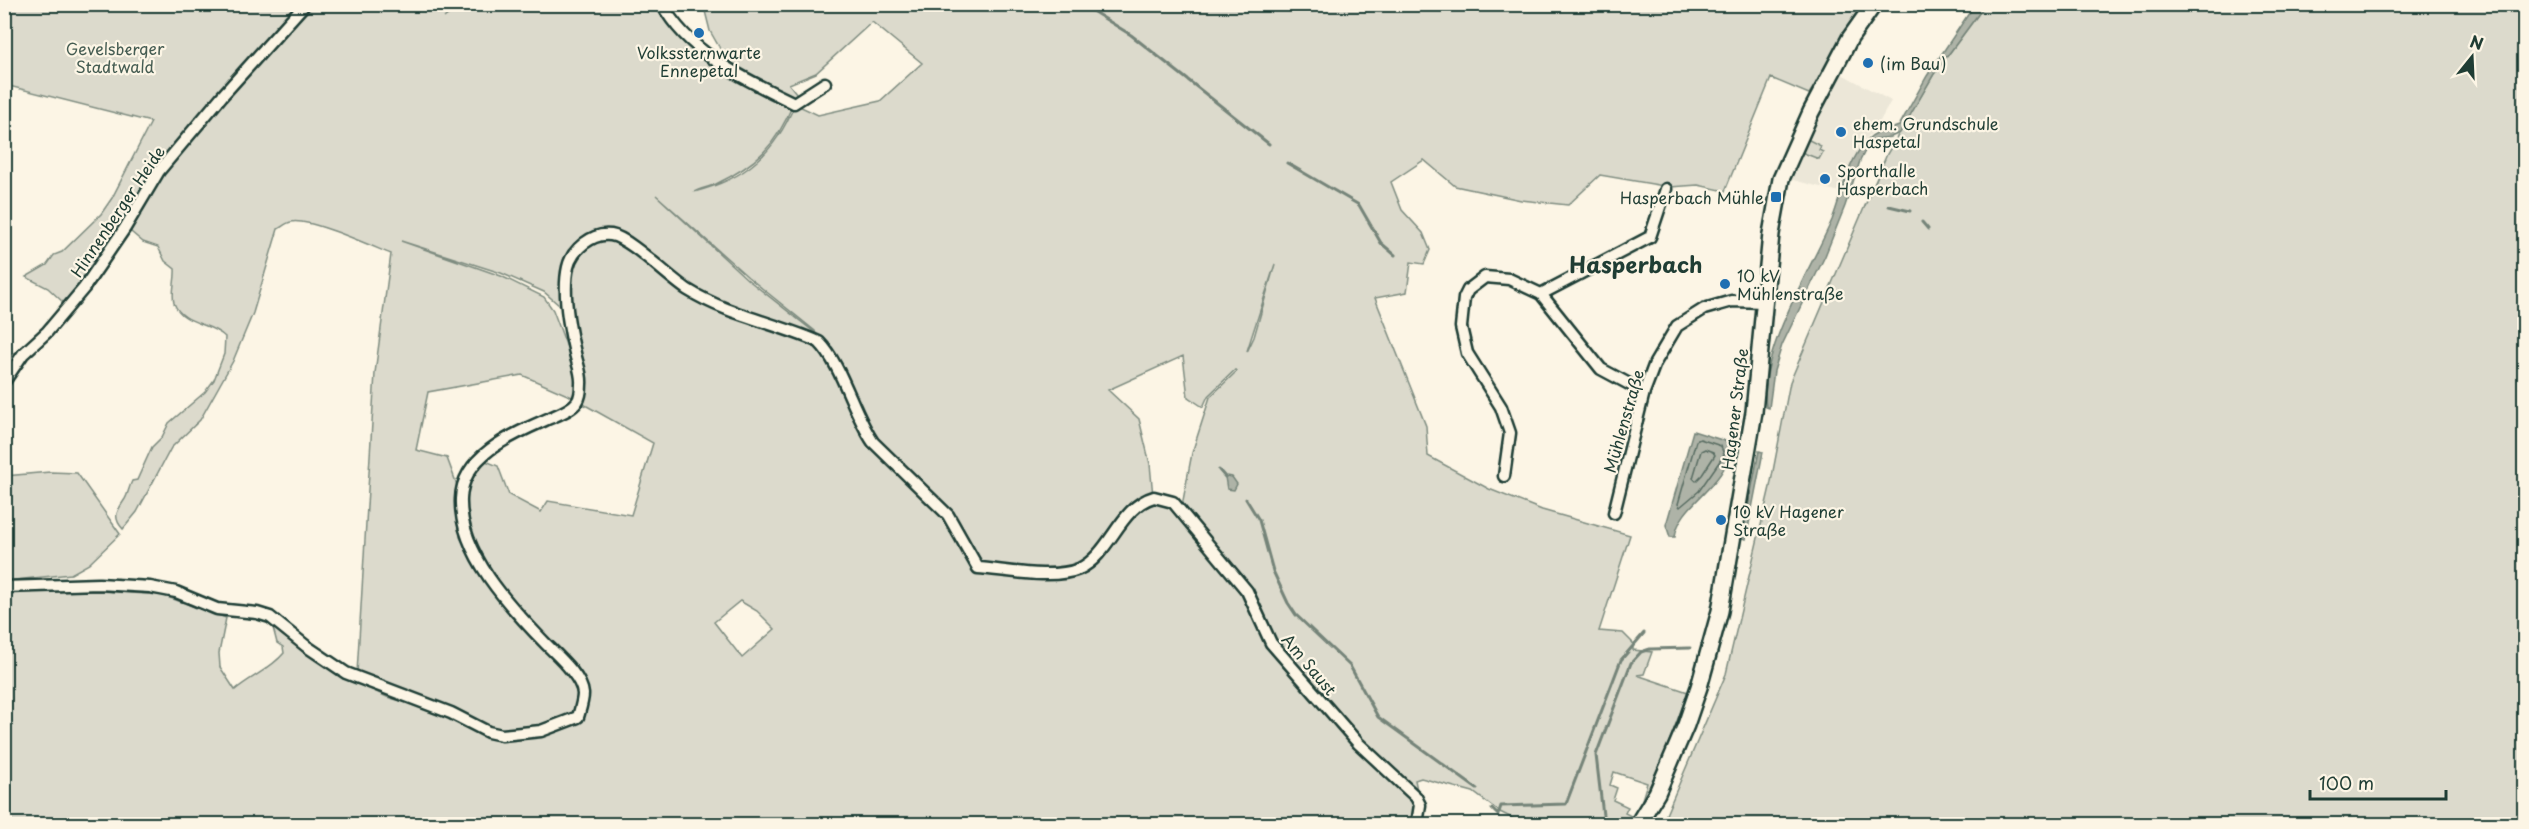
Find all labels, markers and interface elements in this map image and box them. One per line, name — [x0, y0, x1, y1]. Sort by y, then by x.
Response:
marker: Volkssternwarte Ennepetal — [692, 26, 706, 40]
north arrow — [2442, 27, 2502, 87]
text: N — [2467, 28, 2487, 55]
park label: Gevelsberger Stadtwald — [66, 36, 165, 78]
place label: Volkssternwarte Ennepetal — [637, 40, 761, 82]
place label: (im Bau) — [1880, 51, 1946, 75]
marker: (im Bau) — [1861, 56, 1875, 70]
place label: ehem. Grundschule Haspetal — [1853, 111, 1999, 153]
marker: ehem. Grundschule Haspetal — [1834, 125, 1848, 139]
street label: Hinnenberger Heide — [64, 140, 170, 281]
place label: Sporthalle Hasperbach — [1837, 158, 1928, 200]
marker: Sporthalle Hasperbach — [1818, 172, 1832, 186]
place label: Hasperbach Mühle — [1620, 185, 1764, 209]
marker: Hasperbach Mühle — [1769, 190, 1783, 204]
district label: Hasperbach — [1569, 247, 1703, 280]
place label: 10 kV Mühlenstraße — [1737, 263, 1843, 305]
marker: 10 kV Mühlenstraße — [1718, 277, 1732, 291]
street label: Hagener Straße — [1715, 347, 1753, 471]
street label: Mühlenstraße — [1597, 367, 1649, 475]
place label: 10 kV Hagener Straße — [1733, 499, 1844, 541]
marker: 10 kV Hagener Straße — [1714, 513, 1728, 527]
street label: Am Saust — [1277, 628, 1343, 700]
scale bar — [2310, 763, 2446, 801]
text: 100 m — [2319, 769, 2374, 796]

